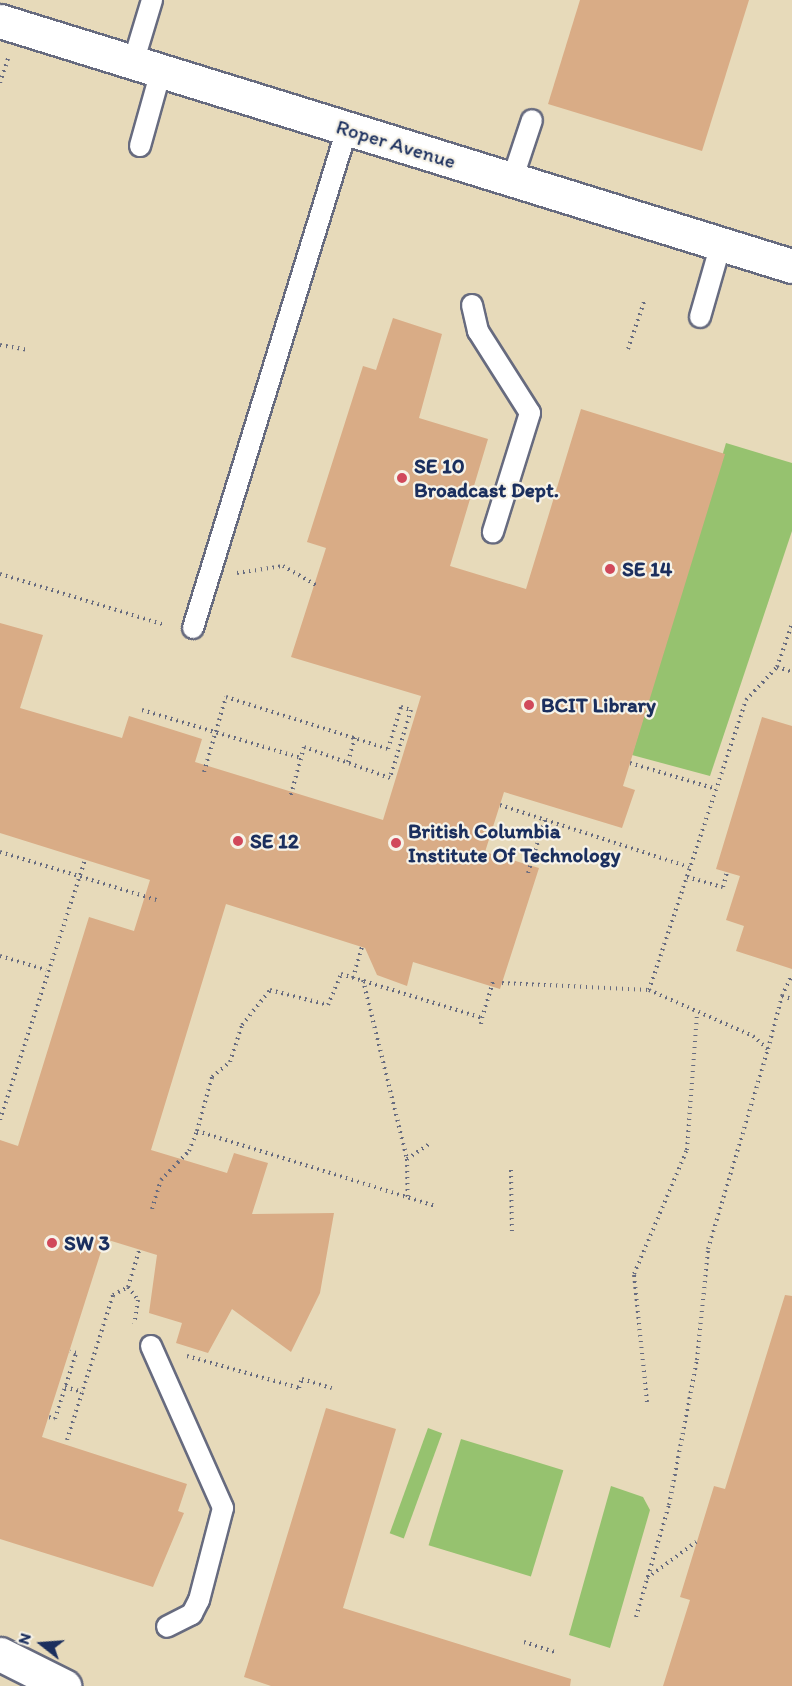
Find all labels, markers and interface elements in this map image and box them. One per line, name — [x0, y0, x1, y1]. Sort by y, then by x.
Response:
street label: Roper Avenue — [334, 114, 458, 174]
place label: SE 10 Broadcast Dept. — [414, 453, 559, 503]
marker: SE 10 Broadcast Dept. — [395, 471, 409, 485]
place label: SE 14 — [622, 556, 672, 582]
marker: SE 14 — [603, 562, 617, 576]
place label: BCIT Library — [541, 692, 656, 718]
marker: BCIT Library — [522, 698, 536, 712]
place label: British Columbia Institute Of Technology — [408, 818, 620, 868]
place label: SE 12 — [250, 828, 299, 854]
marker: SE 12 — [231, 834, 245, 848]
marker: British Columbia Institute Of Technology — [389, 836, 403, 850]
place label: SW 3 — [64, 1230, 110, 1256]
marker: SW 3 — [45, 1236, 59, 1250]
north arrow — [12, 1614, 72, 1674]
text: N — [14, 1631, 35, 1647]

